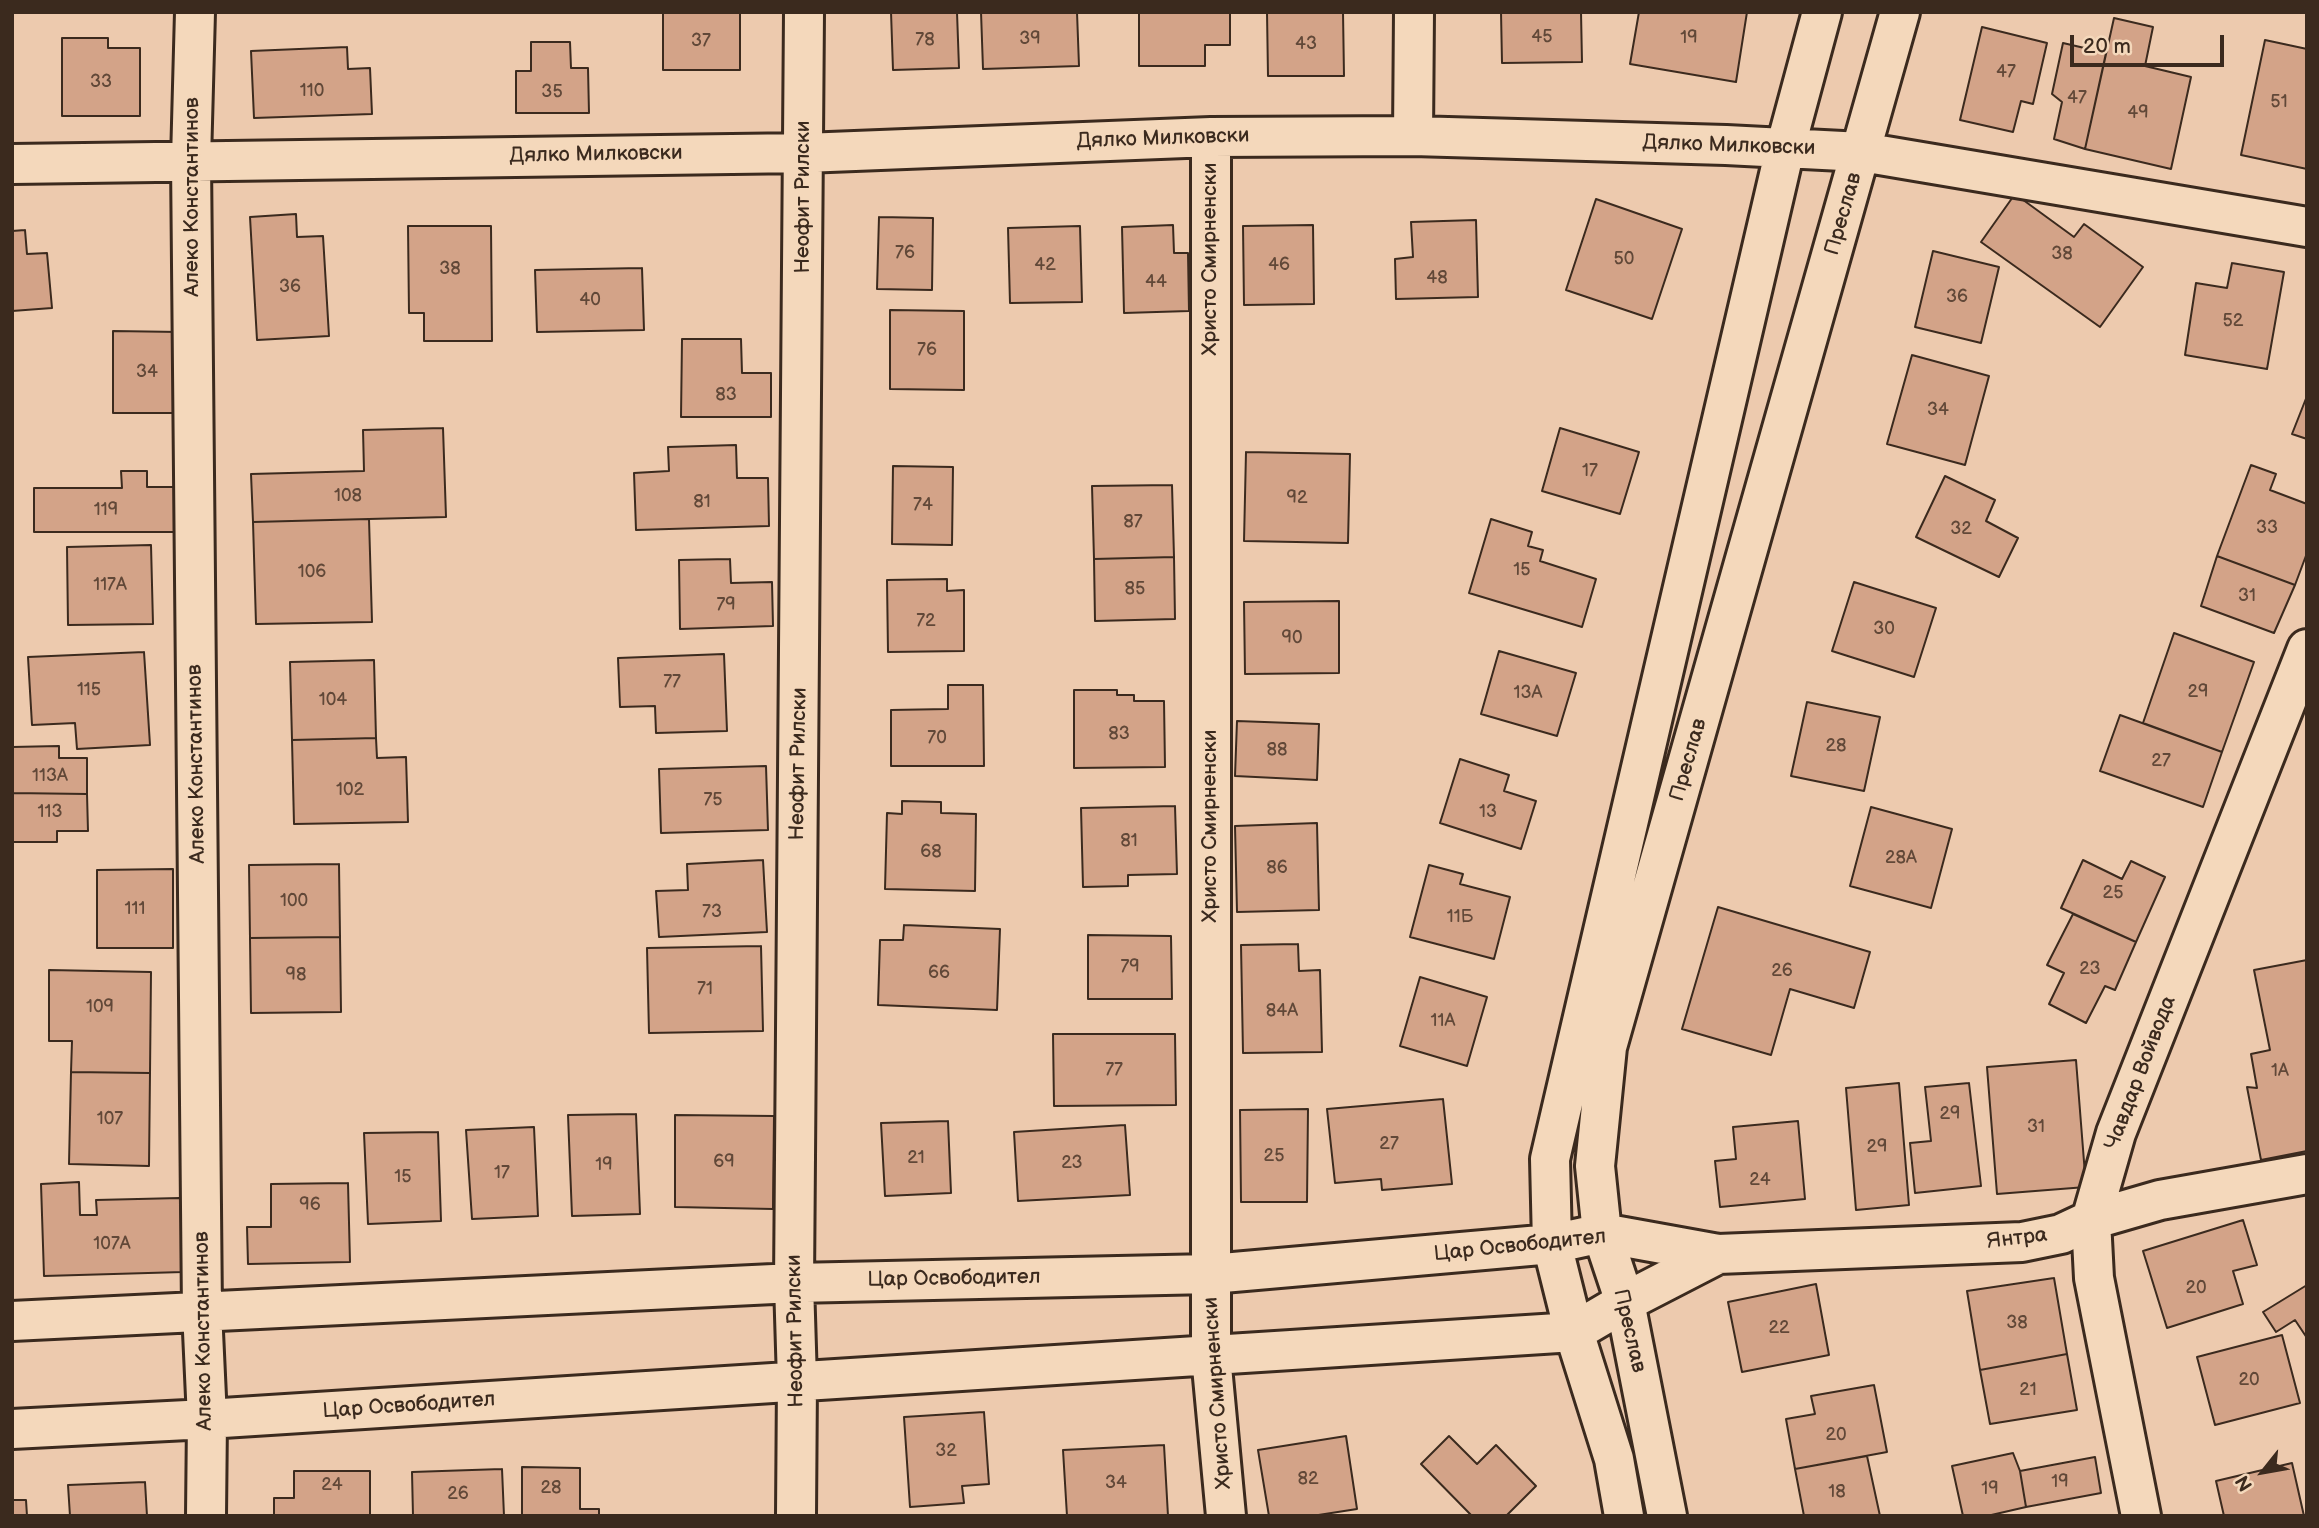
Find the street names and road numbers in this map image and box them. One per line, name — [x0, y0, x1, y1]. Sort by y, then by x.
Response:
street label: Алеко Константинов — [180, 97, 206, 297]
street label: Неофит Рилски — [791, 120, 817, 274]
street label: Дялко Милковски — [1076, 123, 1250, 155]
street label: Дялко Милковски — [1642, 130, 1816, 162]
street label: Дялко Милковски — [509, 141, 683, 169]
street label: Христо Смирненски — [1198, 163, 1224, 355]
street label: Преслав — [1820, 170, 1868, 258]
street label: Алеко Константинов — [183, 664, 211, 864]
street label: Неофит Рилски — [785, 687, 813, 841]
street label: Преслав — [1665, 716, 1713, 804]
street label: Христо Смирненски — [1198, 730, 1224, 922]
street label: Чавдар Войвода — [2100, 992, 2182, 1154]
street label: Янтра — [1985, 1223, 2049, 1255]
street label: Цар Освободител — [1433, 1224, 1607, 1268]
street label: Алеко Константинов — [190, 1231, 218, 1431]
street label: Неофит Рилски — [782, 1254, 810, 1408]
street label: Цар Освободител — [867, 1265, 1041, 1293]
street label: Преслав — [1607, 1287, 1651, 1375]
street label: Христо Смирненски — [1199, 1296, 1237, 1490]
street label: Цар Освободител — [322, 1387, 496, 1425]

